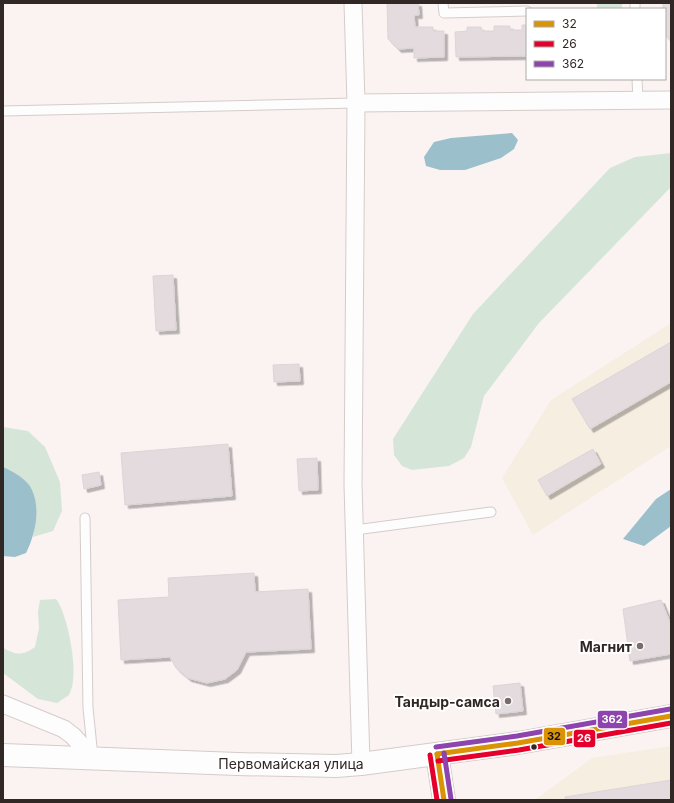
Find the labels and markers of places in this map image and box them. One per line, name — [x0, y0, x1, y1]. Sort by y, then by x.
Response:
place label: Магнит — [580, 638, 632, 655]
marker: Магнит — [635, 641, 645, 651]
place label: Тандыр-самса — [394, 693, 500, 710]
marker: Тандыр-самса — [503, 696, 513, 706]
unlabelled marker — [529, 742, 539, 752]

